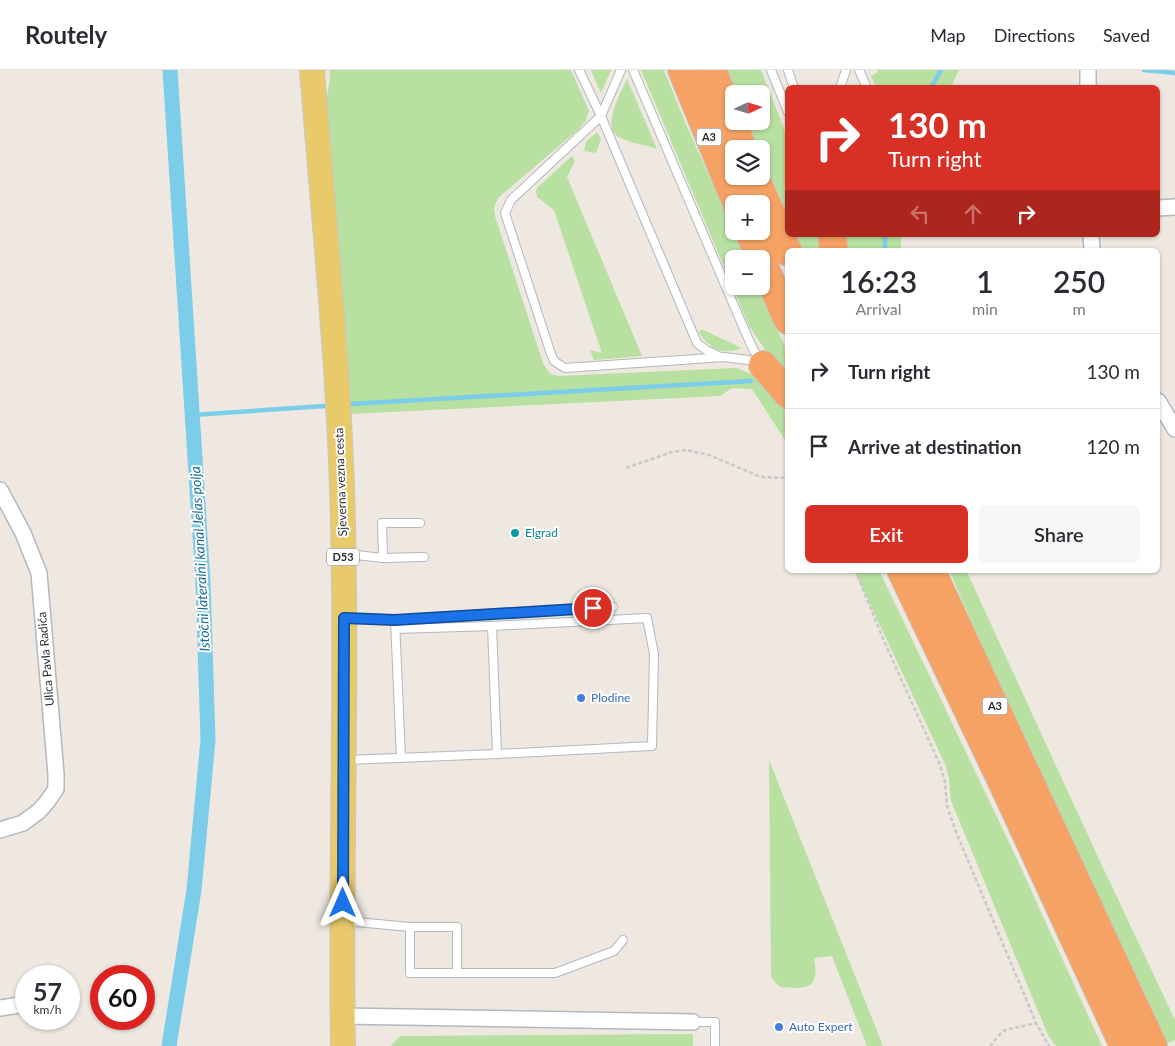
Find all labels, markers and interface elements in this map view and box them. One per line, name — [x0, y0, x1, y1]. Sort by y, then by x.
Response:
text: Routely — [25, 20, 107, 49]
text: Map — [930, 24, 966, 46]
text: Directions — [994, 24, 1075, 46]
text: Saved — [1103, 24, 1150, 46]
north arrow — [725, 85, 770, 130]
map controls — [725, 85, 770, 295]
text: 130 m — [888, 103, 987, 145]
icon: right — [805, 105, 870, 170]
road number: A3 — [696, 128, 722, 146]
button: layers — [725, 140, 770, 185]
text: Turn right — [888, 145, 982, 172]
button: + — [725, 195, 770, 240]
icon: left — [906, 200, 934, 228]
icon: ahead — [959, 200, 987, 228]
icon: right — [1012, 200, 1040, 228]
button: − — [725, 250, 770, 295]
text: 16:23 — [840, 263, 917, 299]
text: 1 — [976, 263, 994, 299]
text: 250 — [1053, 263, 1105, 299]
text: Arrival — [855, 299, 902, 318]
text: min — [972, 299, 998, 318]
text: m — [1072, 299, 1086, 318]
icon: right — [805, 357, 833, 385]
text: Turn right — [848, 360, 930, 383]
text: 130 m — [1086, 360, 1140, 383]
street label: Sjeverna vezna cesta — [331, 427, 350, 537]
icon: arrive — [805, 432, 833, 460]
text: Arrive at destination — [848, 435, 1021, 458]
text: 120 m — [1086, 435, 1140, 458]
water label: Istočni lateralni kanal Jelas polja — [186, 466, 213, 652]
button: Exit — [805, 505, 968, 563]
button: Share — [978, 505, 1140, 563]
place label: Elgrad — [525, 525, 558, 540]
marker: Elgrad — [509, 527, 521, 539]
road number: D53 — [327, 548, 359, 566]
pin — [572, 587, 614, 629]
icon: arrive — [579, 594, 607, 622]
street label: Ulica Pavla Radića — [34, 611, 57, 707]
place label: Plodine — [591, 690, 630, 705]
marker: Plodine — [575, 692, 587, 704]
road number: A3 — [982, 698, 1008, 714]
position arrow — [316, 876, 368, 928]
speed limit sign: 60 — [90, 965, 155, 1030]
text: 57 — [33, 976, 62, 1006]
text: km/h — [33, 1002, 62, 1017]
place label: Auto Expert — [789, 1019, 853, 1034]
marker: Auto Expert — [773, 1021, 785, 1033]

